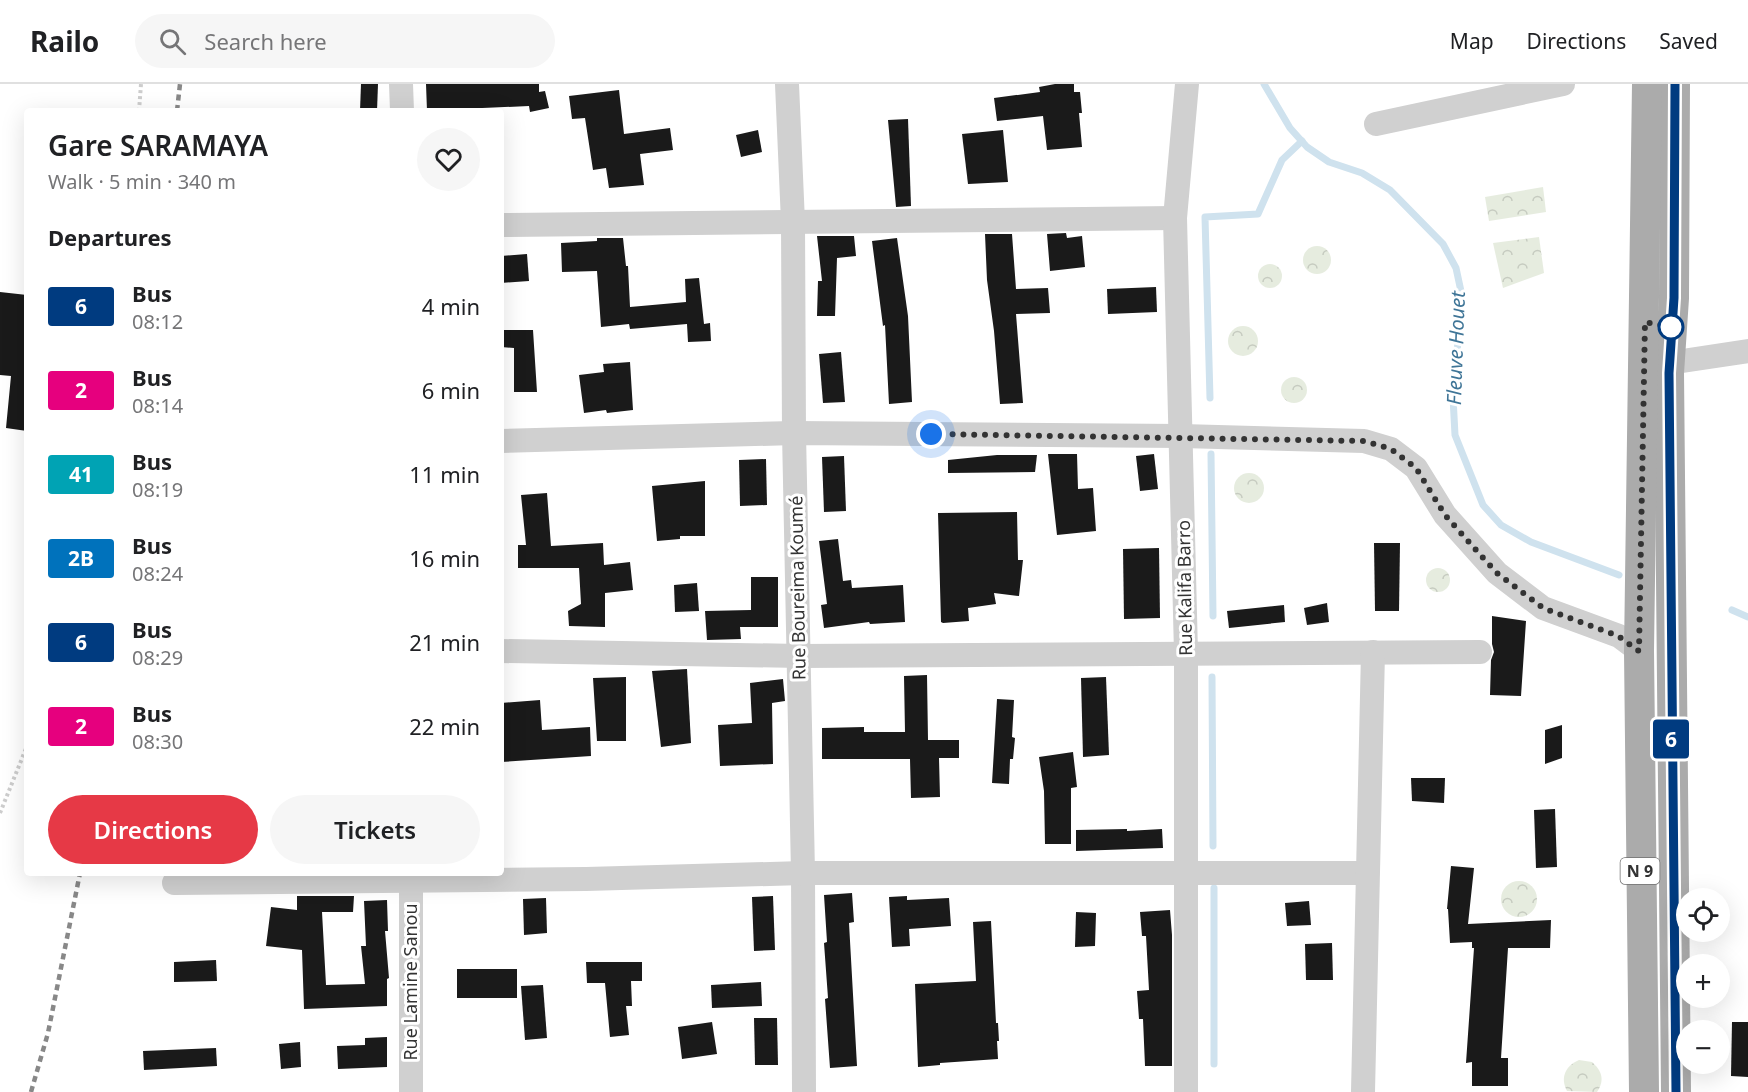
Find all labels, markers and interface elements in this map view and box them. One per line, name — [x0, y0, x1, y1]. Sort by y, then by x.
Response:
search box — [135, 14, 555, 68]
text: Railo — [30, 22, 99, 60]
icon: search — [156, 25, 189, 58]
text: Search here — [204, 26, 327, 56]
text: Map — [1450, 27, 1494, 55]
text: Directions — [1527, 27, 1626, 55]
text: Saved — [1659, 27, 1718, 55]
text: Gare SARAMAYA — [48, 126, 268, 164]
button: heart — [417, 128, 480, 191]
text: Walk · 5 min · 340 m — [48, 168, 236, 195]
text: Departures — [48, 222, 172, 252]
text: Bus — [132, 278, 172, 308]
water label: Fleuve Houet — [1440, 289, 1471, 405]
text: 4 min — [422, 291, 480, 321]
text: 6 — [75, 292, 87, 320]
text: 08:12 — [132, 308, 183, 335]
unlabelled marker — [1658, 314, 1684, 340]
text: Bus — [132, 362, 172, 392]
text: 6 min — [422, 375, 480, 405]
text: 2 — [75, 376, 87, 404]
text: 08:14 — [132, 392, 183, 419]
your location — [916, 419, 946, 449]
text: Bus — [132, 446, 172, 476]
text: 11 min — [409, 459, 480, 489]
text: 41 — [69, 460, 93, 488]
text: 08:19 — [132, 476, 183, 503]
street label: Rue Boureima Koumé — [783, 496, 811, 680]
street label: Rue Kalifa Barro — [1171, 520, 1197, 656]
text: Bus — [132, 530, 172, 560]
text: 16 min — [409, 543, 480, 573]
text: 2B — [68, 544, 94, 572]
text: 08:24 — [132, 560, 183, 587]
text: Bus — [132, 614, 172, 644]
text: 21 min — [409, 627, 480, 657]
text: 6 — [75, 628, 87, 656]
text: 08:29 — [132, 644, 183, 671]
text: Bus — [132, 698, 172, 728]
text: 22 min — [409, 711, 480, 741]
text: 2 — [75, 712, 87, 740]
line badge: 6 — [1652, 720, 1690, 758]
text: 6 — [1665, 725, 1677, 753]
text: 08:30 — [132, 728, 183, 755]
button: Directions — [48, 795, 258, 864]
button: Tickets — [270, 795, 480, 864]
road number: N 9 — [1620, 858, 1660, 884]
map controls — [1676, 888, 1730, 1074]
button: locate — [1676, 888, 1730, 942]
street label: Rue Lamine Sanou — [398, 903, 422, 1061]
button: + — [1676, 954, 1730, 1008]
button: − — [1676, 1020, 1730, 1074]

